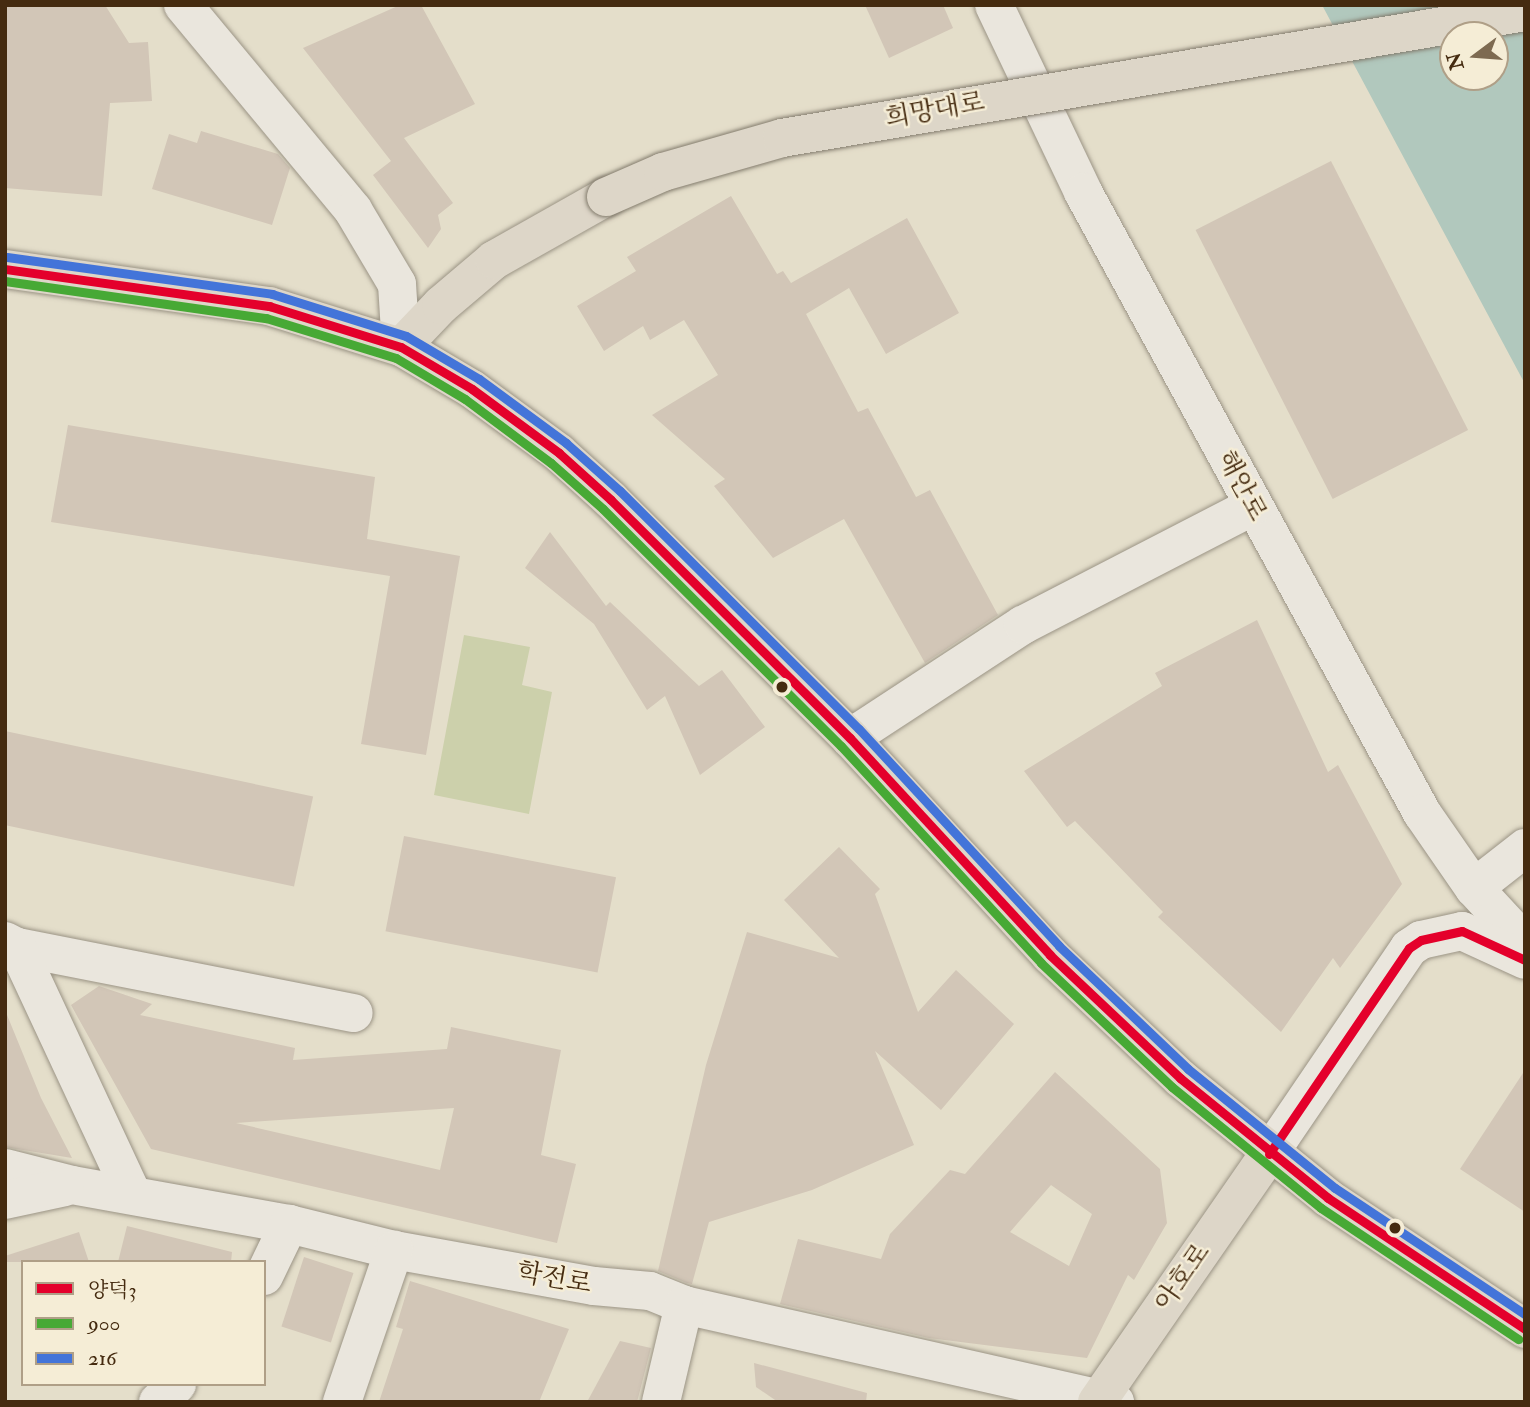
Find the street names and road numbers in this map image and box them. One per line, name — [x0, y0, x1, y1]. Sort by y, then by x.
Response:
street label: 희망대로 — [883, 87, 987, 135]
street label: 해안로 — [1210, 445, 1272, 527]
street label: 아호로 — [1149, 1238, 1217, 1318]
street label: 학전로 — [514, 1257, 594, 1301]

